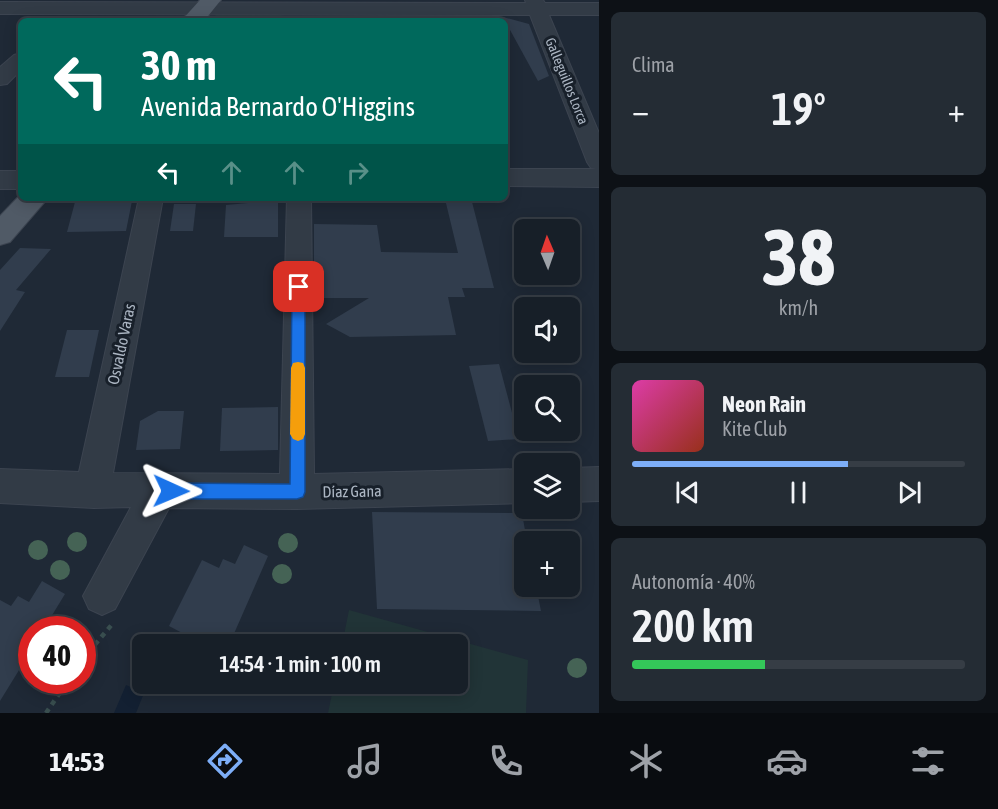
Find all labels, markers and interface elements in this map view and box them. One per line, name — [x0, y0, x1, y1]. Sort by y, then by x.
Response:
street label: Galleguillos Lorca — [542, 35, 592, 127]
text: 30 m — [141, 41, 216, 89]
icon: left — [42, 42, 120, 120]
text: Clima — [632, 53, 675, 76]
text: 19° — [771, 83, 826, 135]
text: Avenida Bernardo O'Higgins — [141, 91, 415, 122]
text: − — [632, 91, 649, 129]
text: + — [948, 91, 965, 129]
icon: left — [152, 156, 185, 189]
icon: ahead — [215, 156, 248, 189]
icon: ahead — [278, 156, 311, 189]
icon: right — [341, 156, 374, 189]
text: 38 — [762, 212, 835, 302]
north arrow — [514, 219, 580, 285]
map controls — [514, 219, 580, 597]
pin — [273, 261, 324, 312]
icon: arrive — [282, 270, 315, 303]
text: km/h — [779, 296, 818, 319]
button: sound — [514, 297, 580, 363]
street label: Osvaldo Varas — [104, 301, 138, 386]
button: search — [514, 375, 580, 441]
text: Neon Rain — [722, 391, 806, 417]
text: Kite Club — [722, 417, 787, 440]
button: layers — [514, 453, 580, 519]
position arrow — [139, 459, 203, 523]
icon: previous — [671, 476, 704, 509]
icon: pause — [782, 476, 815, 509]
icon: next — [893, 476, 926, 509]
street label: Díaz Gana — [322, 481, 382, 501]
button: + — [514, 531, 580, 597]
text: Autonomía · 40% — [632, 570, 755, 593]
text: 200 km — [632, 600, 754, 652]
speed limit sign: 40 — [18, 616, 96, 694]
text: 14:54 · 1 min · 100 m — [219, 651, 381, 677]
icon: directions — [204, 740, 246, 782]
icon: music — [344, 740, 386, 782]
icon: phone — [485, 740, 527, 782]
icon: climate — [625, 740, 667, 782]
icon: car — [766, 740, 808, 782]
icon: filters — [907, 740, 949, 782]
text: 14:53 — [49, 746, 105, 777]

